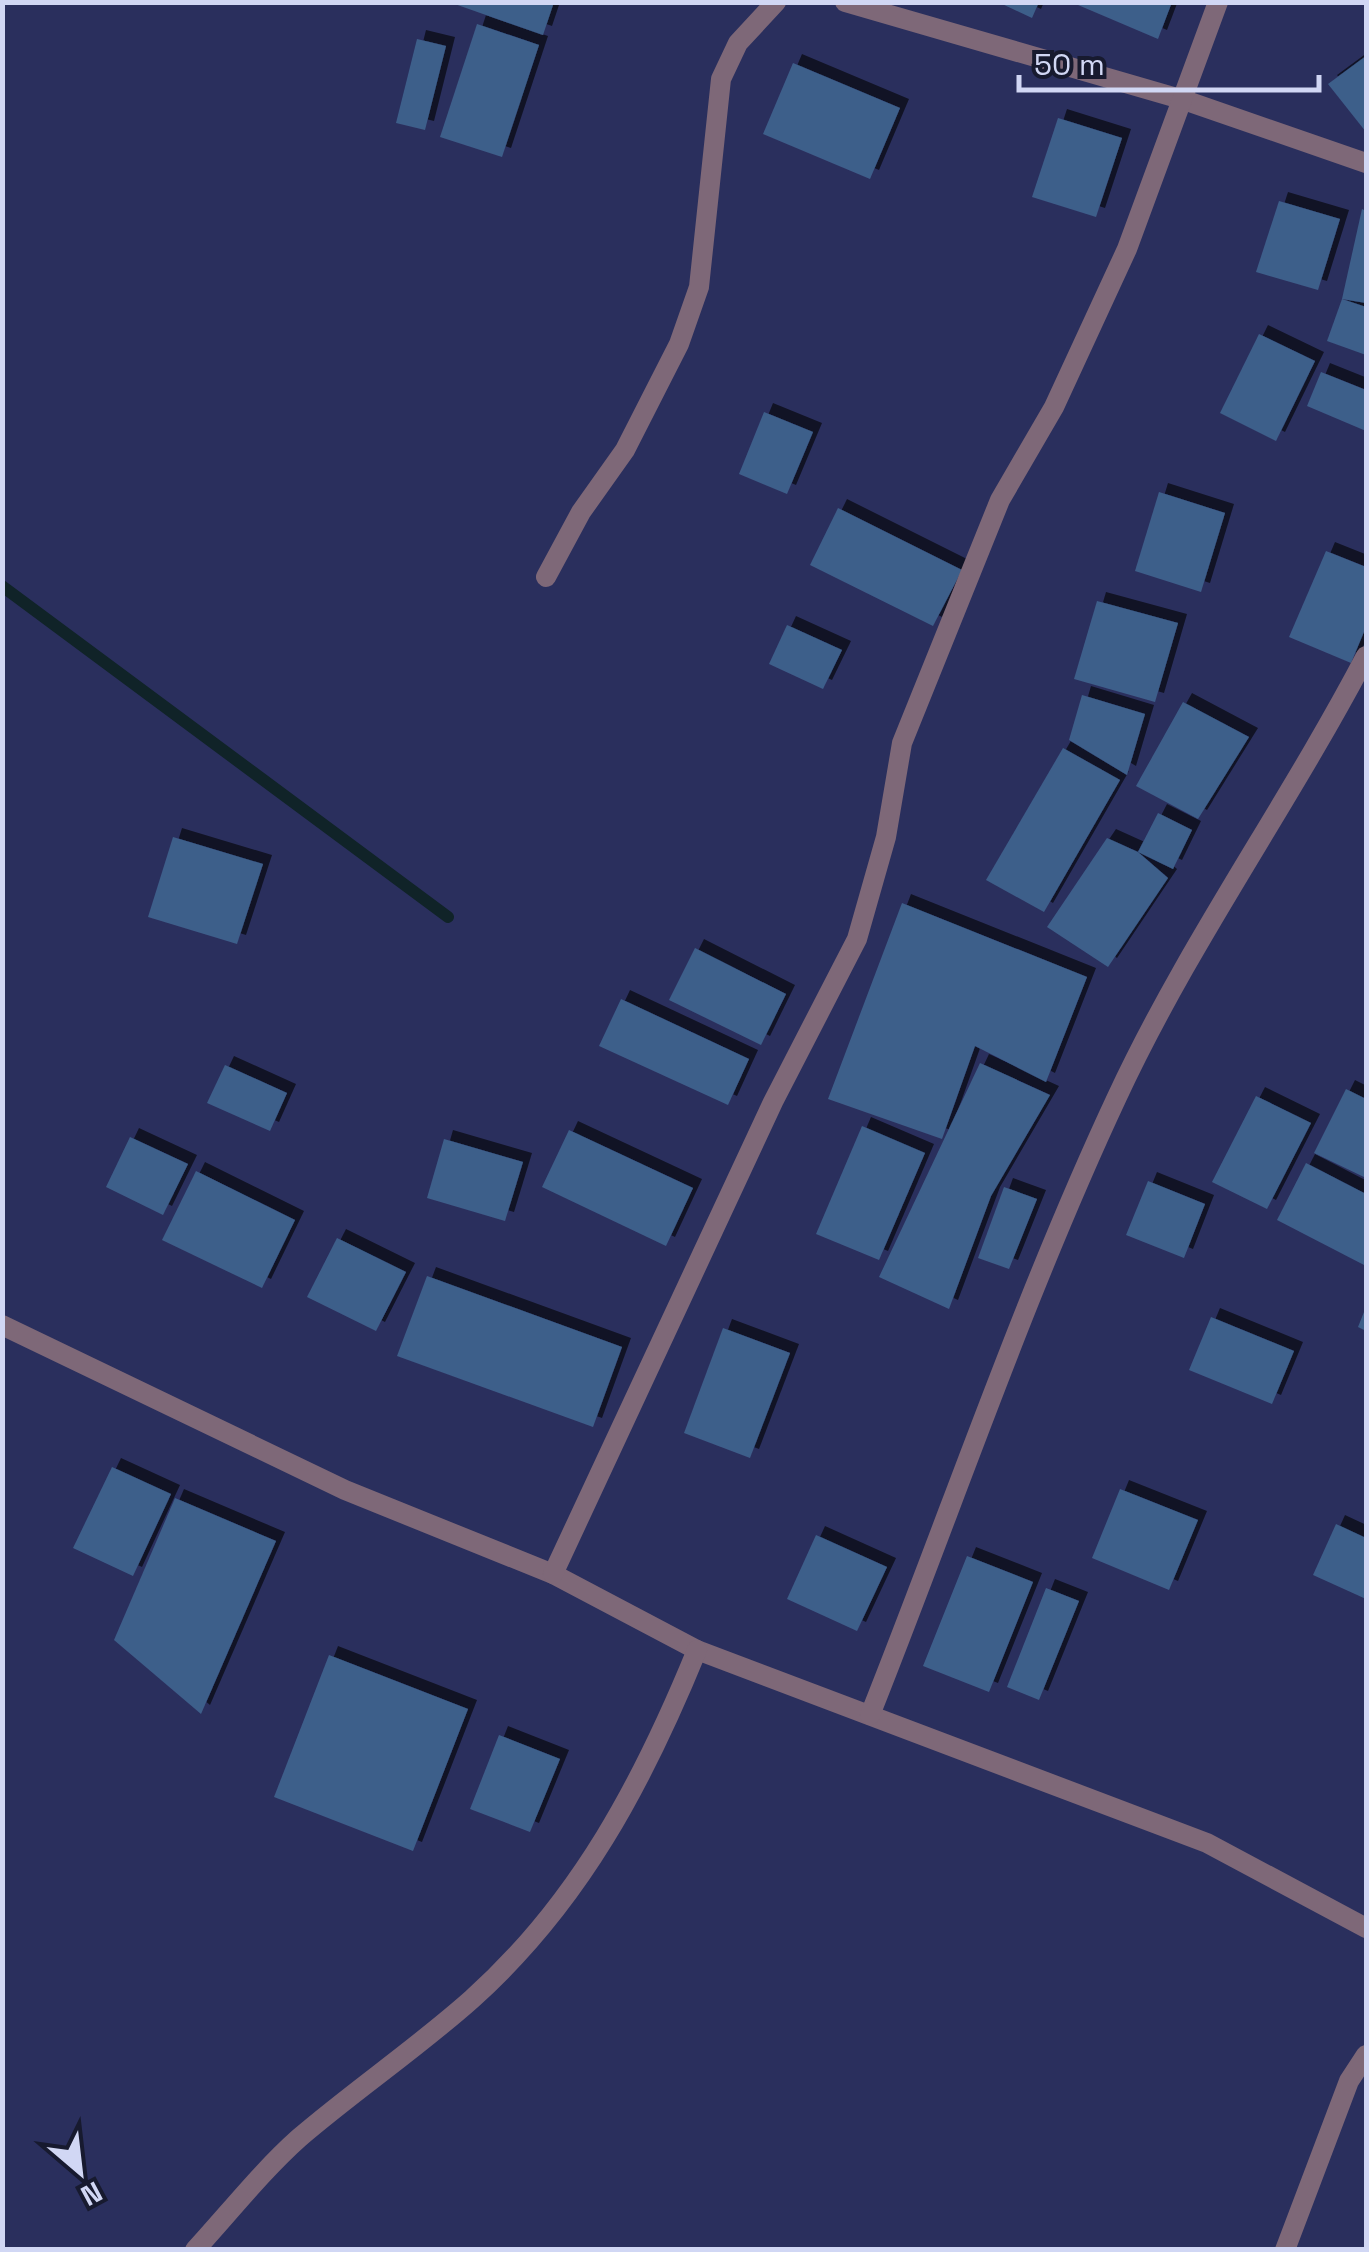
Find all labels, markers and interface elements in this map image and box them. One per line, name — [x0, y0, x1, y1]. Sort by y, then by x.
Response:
scale bar — [1019, 30, 1319, 92]
text: 50 m — [1034, 45, 1105, 84]
north arrow — [30, 2122, 130, 2222]
text: N — [75, 2174, 108, 2214]

